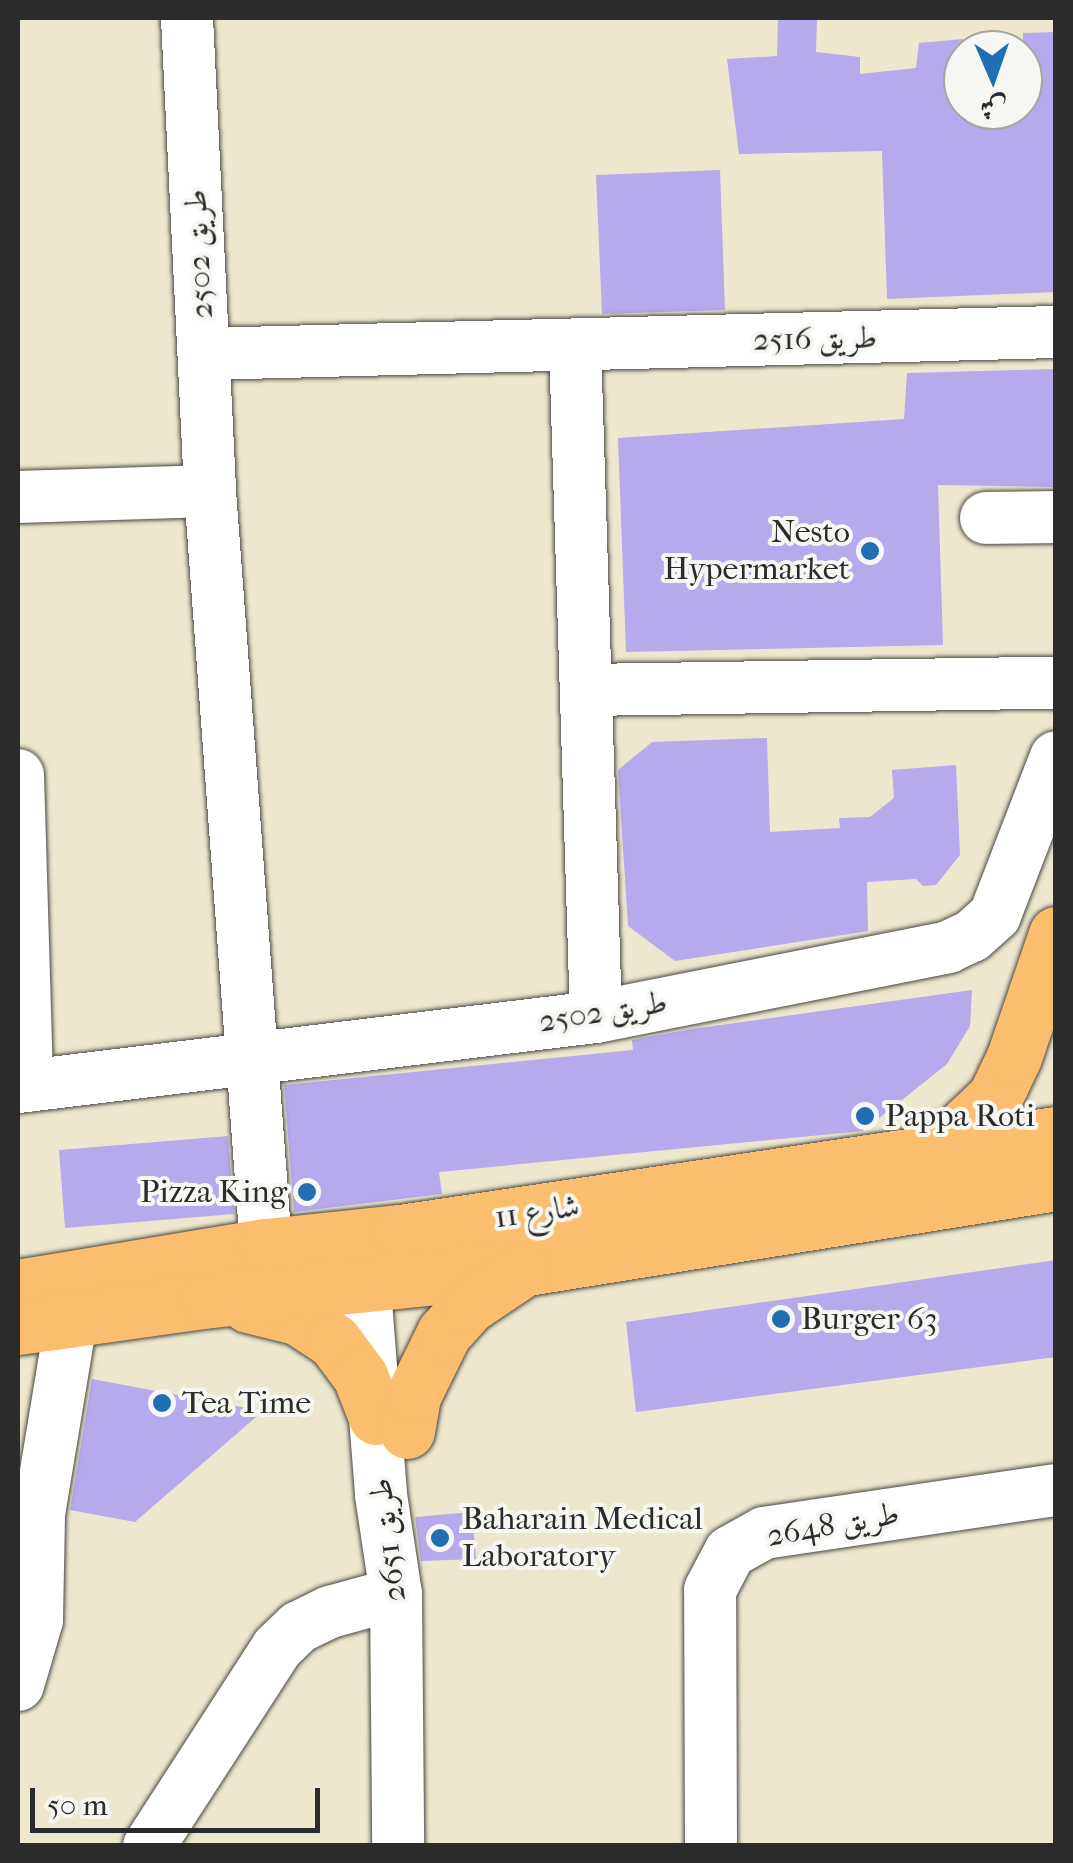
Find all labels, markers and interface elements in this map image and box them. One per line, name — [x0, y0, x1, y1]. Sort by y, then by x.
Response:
north arrow — [943, 30, 1043, 130]
text: ش — [980, 92, 1008, 125]
street label: طريق 2502 — [176, 188, 222, 320]
street label: طريق 2516 — [753, 319, 877, 359]
place label: Nesto Hypermarket — [663, 514, 850, 589]
marker: Nesto Hypermarket — [859, 540, 881, 562]
street label: طريق 2502 — [536, 983, 670, 1041]
place label: Pappa Roti — [885, 1097, 1035, 1135]
marker: Pappa Roti — [854, 1105, 876, 1127]
place label: Pizza King — [140, 1173, 287, 1211]
marker: Pizza King — [296, 1181, 318, 1203]
street label: شارع 11 — [492, 1187, 582, 1237]
place label: Burger 63 — [801, 1300, 937, 1338]
marker: Burger 63 — [770, 1308, 792, 1330]
place label: Tea Time — [182, 1384, 311, 1422]
marker: Tea Time — [151, 1392, 173, 1414]
street label: طريق 2651 — [361, 1476, 415, 1604]
street label: طريق 2648 — [764, 1494, 902, 1556]
place label: Baharain Medical Laboratory — [462, 1501, 703, 1576]
marker: Baharain Medical Laboratory — [427, 1525, 453, 1551]
scale bar — [35, 1768, 325, 1830]
text: 50 m — [47, 1788, 108, 1823]

